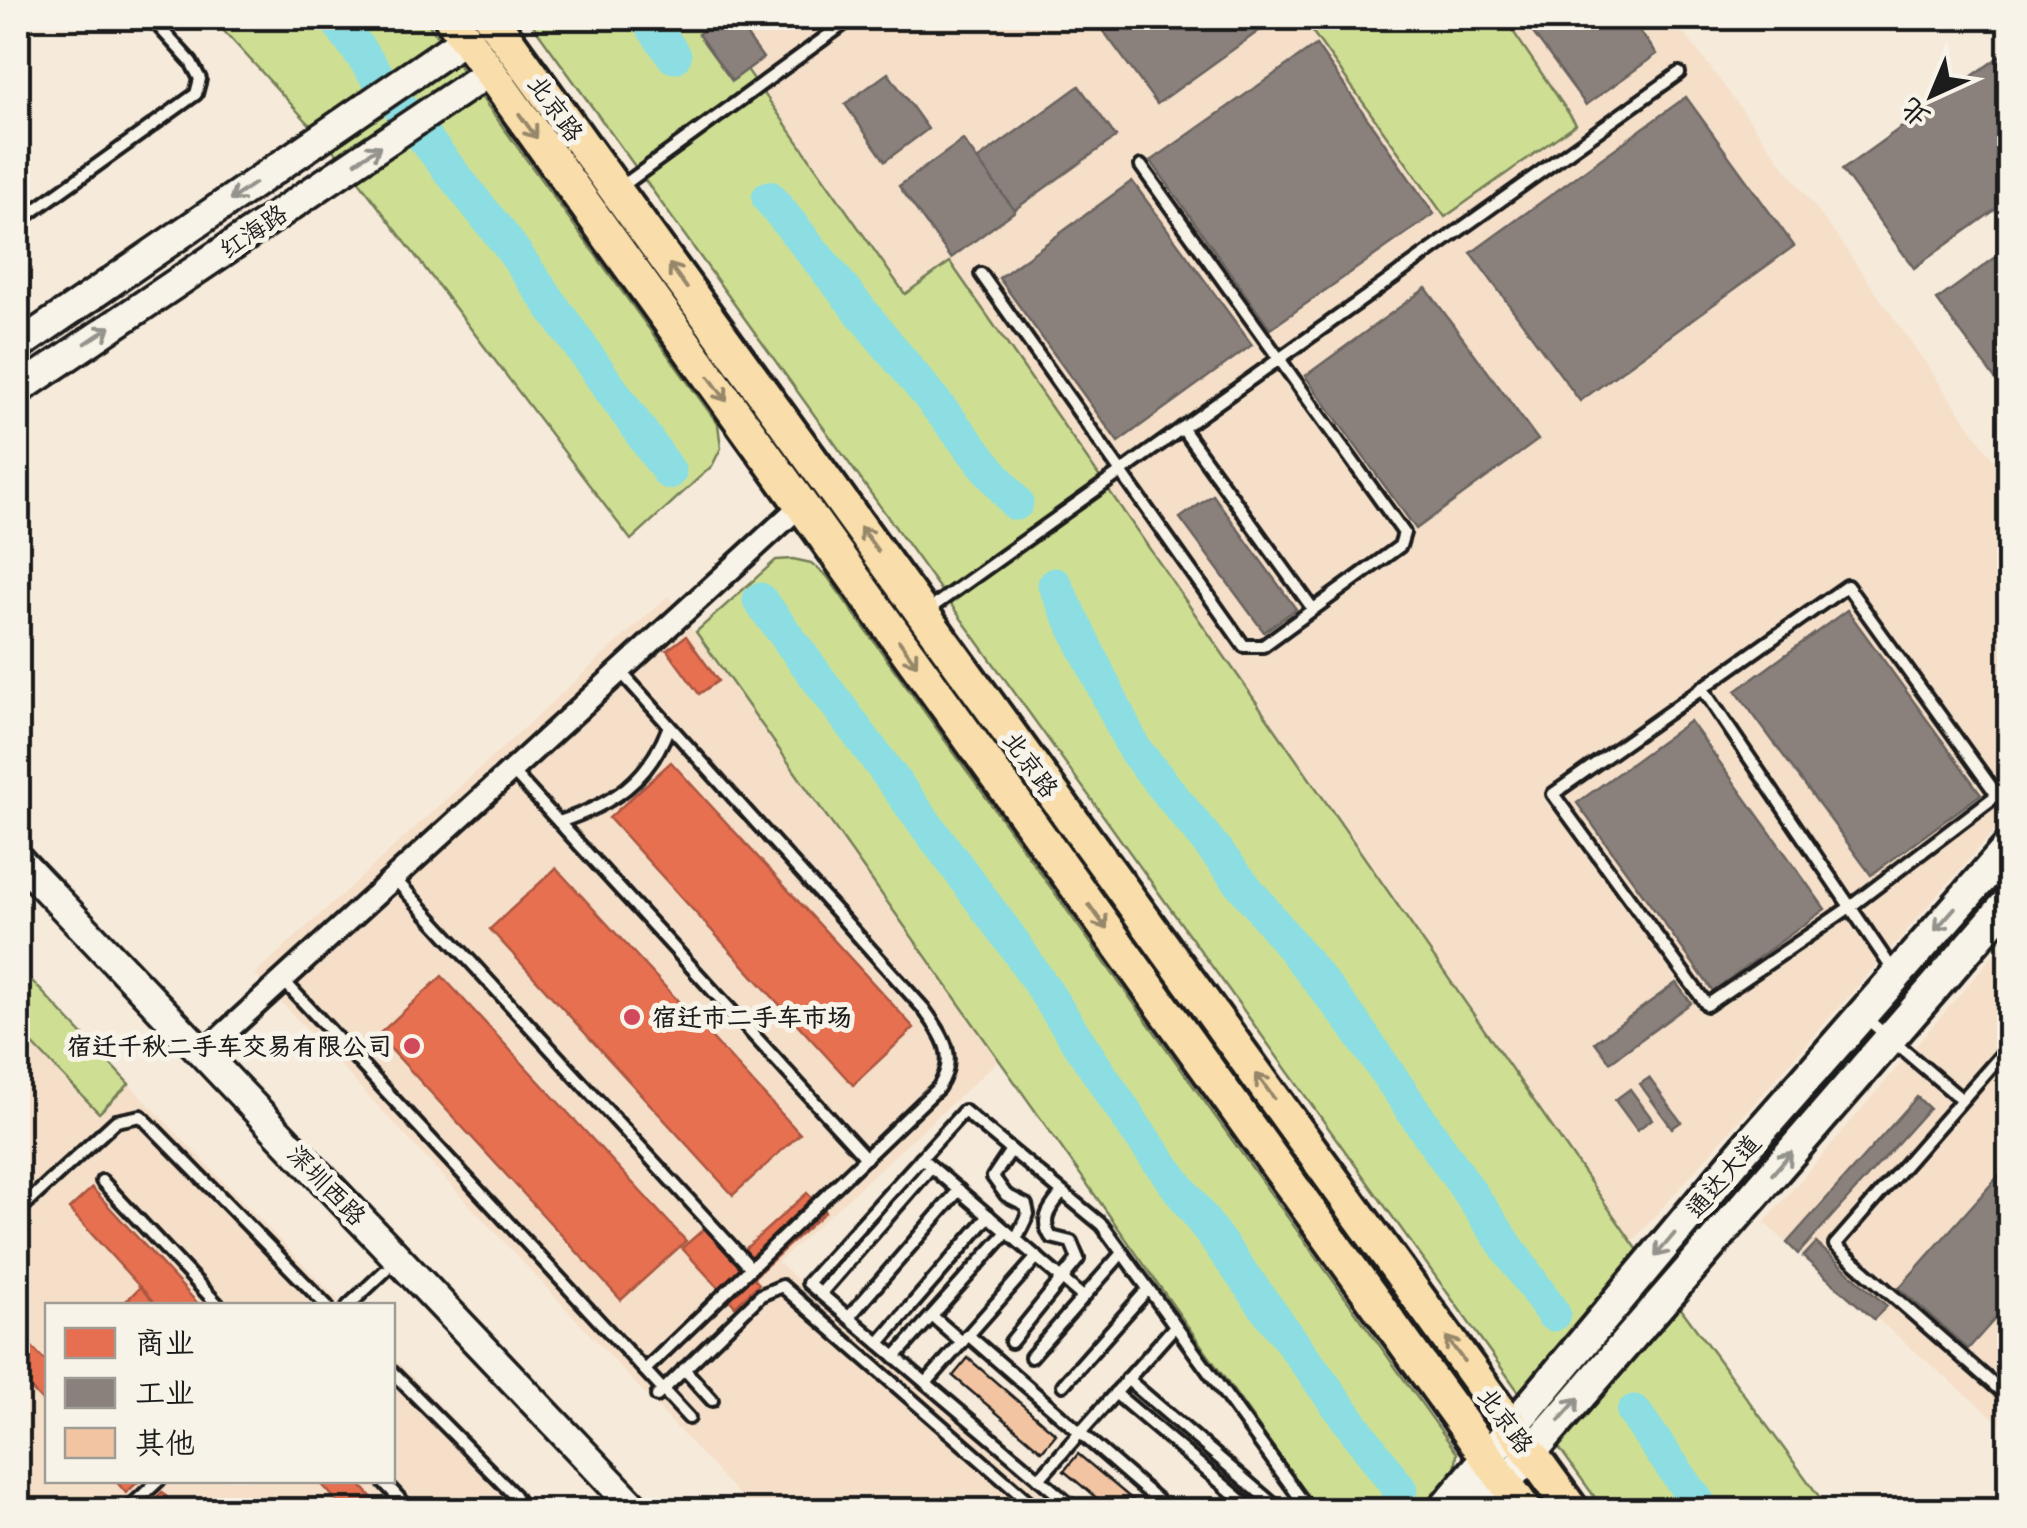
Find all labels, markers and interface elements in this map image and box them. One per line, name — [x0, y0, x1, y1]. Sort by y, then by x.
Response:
north arrow — [1882, 45, 1982, 145]
street label: 北京路 — [522, 68, 592, 147]
text: 北 — [1891, 91, 1937, 136]
one-way arrow — [517, 112, 538, 139]
one-way arrow — [353, 143, 381, 164]
one-way arrow — [228, 181, 256, 202]
street label: 红海路 — [212, 196, 292, 264]
one-way arrow — [668, 263, 689, 290]
one-way arrow — [84, 325, 112, 346]
one-way arrow — [707, 375, 728, 403]
one-way arrow — [859, 526, 880, 553]
one-way arrow — [897, 639, 918, 666]
street label: 北京路 — [997, 724, 1067, 803]
one-way arrow — [1087, 903, 1108, 930]
one-way arrow — [1935, 906, 1957, 932]
place label: 宿迁市二手车市场 — [652, 1000, 852, 1032]
marker: 宿迁市二手车市场 — [621, 1006, 643, 1028]
place label: 宿迁千秋二手车交易有限公司 — [67, 1029, 392, 1061]
marker: 宿迁千秋二手车交易有限公司 — [401, 1035, 423, 1057]
one-way arrow — [1254, 1073, 1275, 1100]
street label: 通达大道 — [1678, 1127, 1767, 1224]
street label: 深圳西路 — [281, 1137, 374, 1231]
one-way arrow — [1770, 1151, 1792, 1177]
one-way arrow — [1654, 1232, 1676, 1258]
legend — [45, 1303, 395, 1483]
text: 商业 — [135, 1321, 195, 1361]
one-way arrow — [1445, 1336, 1466, 1364]
text: 工业 — [135, 1371, 195, 1411]
street label: 北京路 — [1472, 1380, 1542, 1459]
one-way arrow — [1558, 1397, 1580, 1423]
text: 其他 — [135, 1421, 195, 1461]

